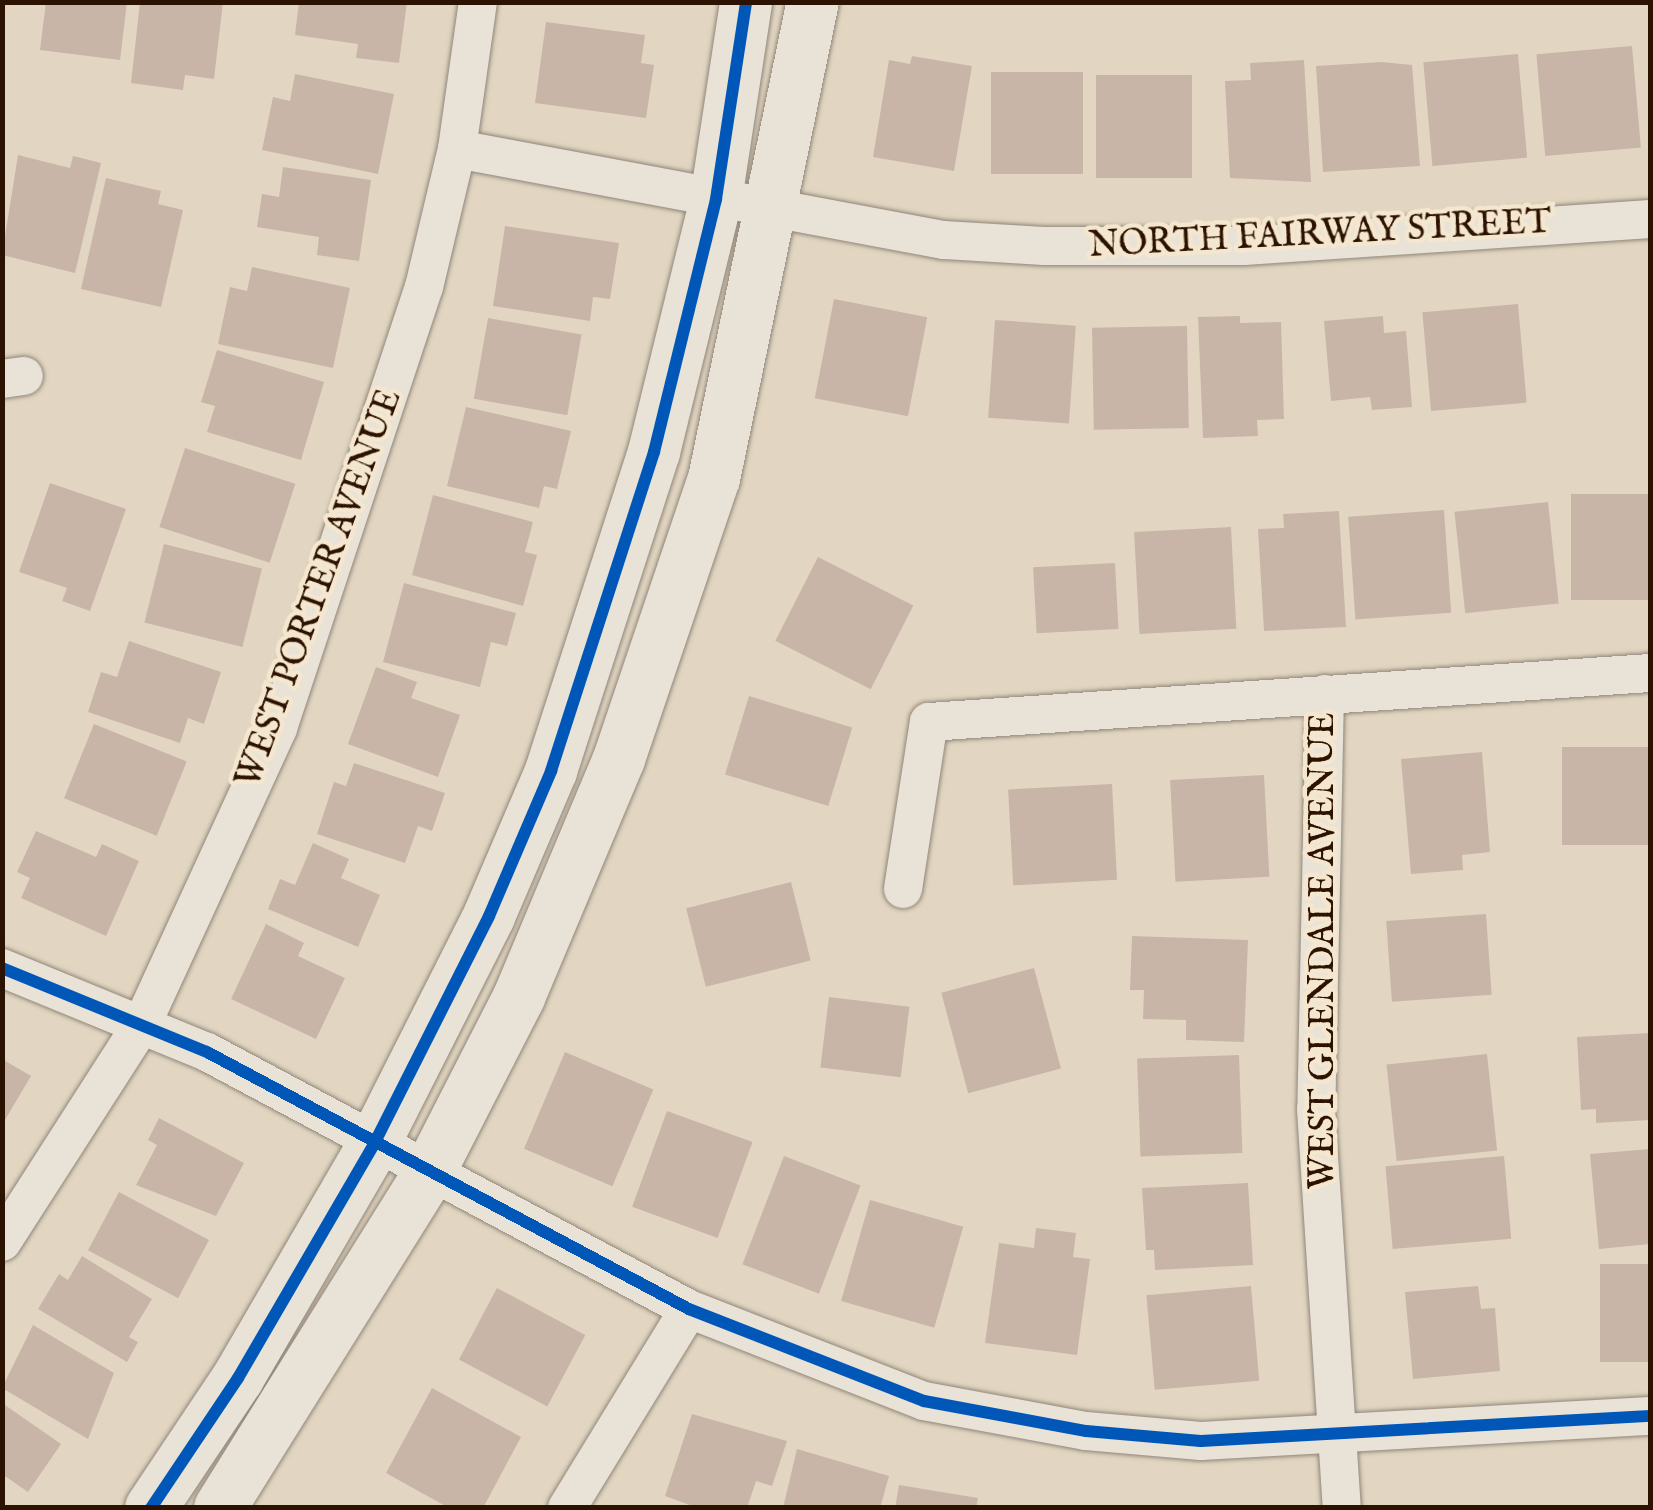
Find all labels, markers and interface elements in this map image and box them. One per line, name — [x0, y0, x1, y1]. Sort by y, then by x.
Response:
street label: NORTH FAIRWAY STREET — [1088, 202, 1552, 268]
street label: WEST PORTER AVENUE — [228, 384, 412, 794]
street label: WEST GLENDALE AVENUE — [1303, 712, 1345, 1190]

